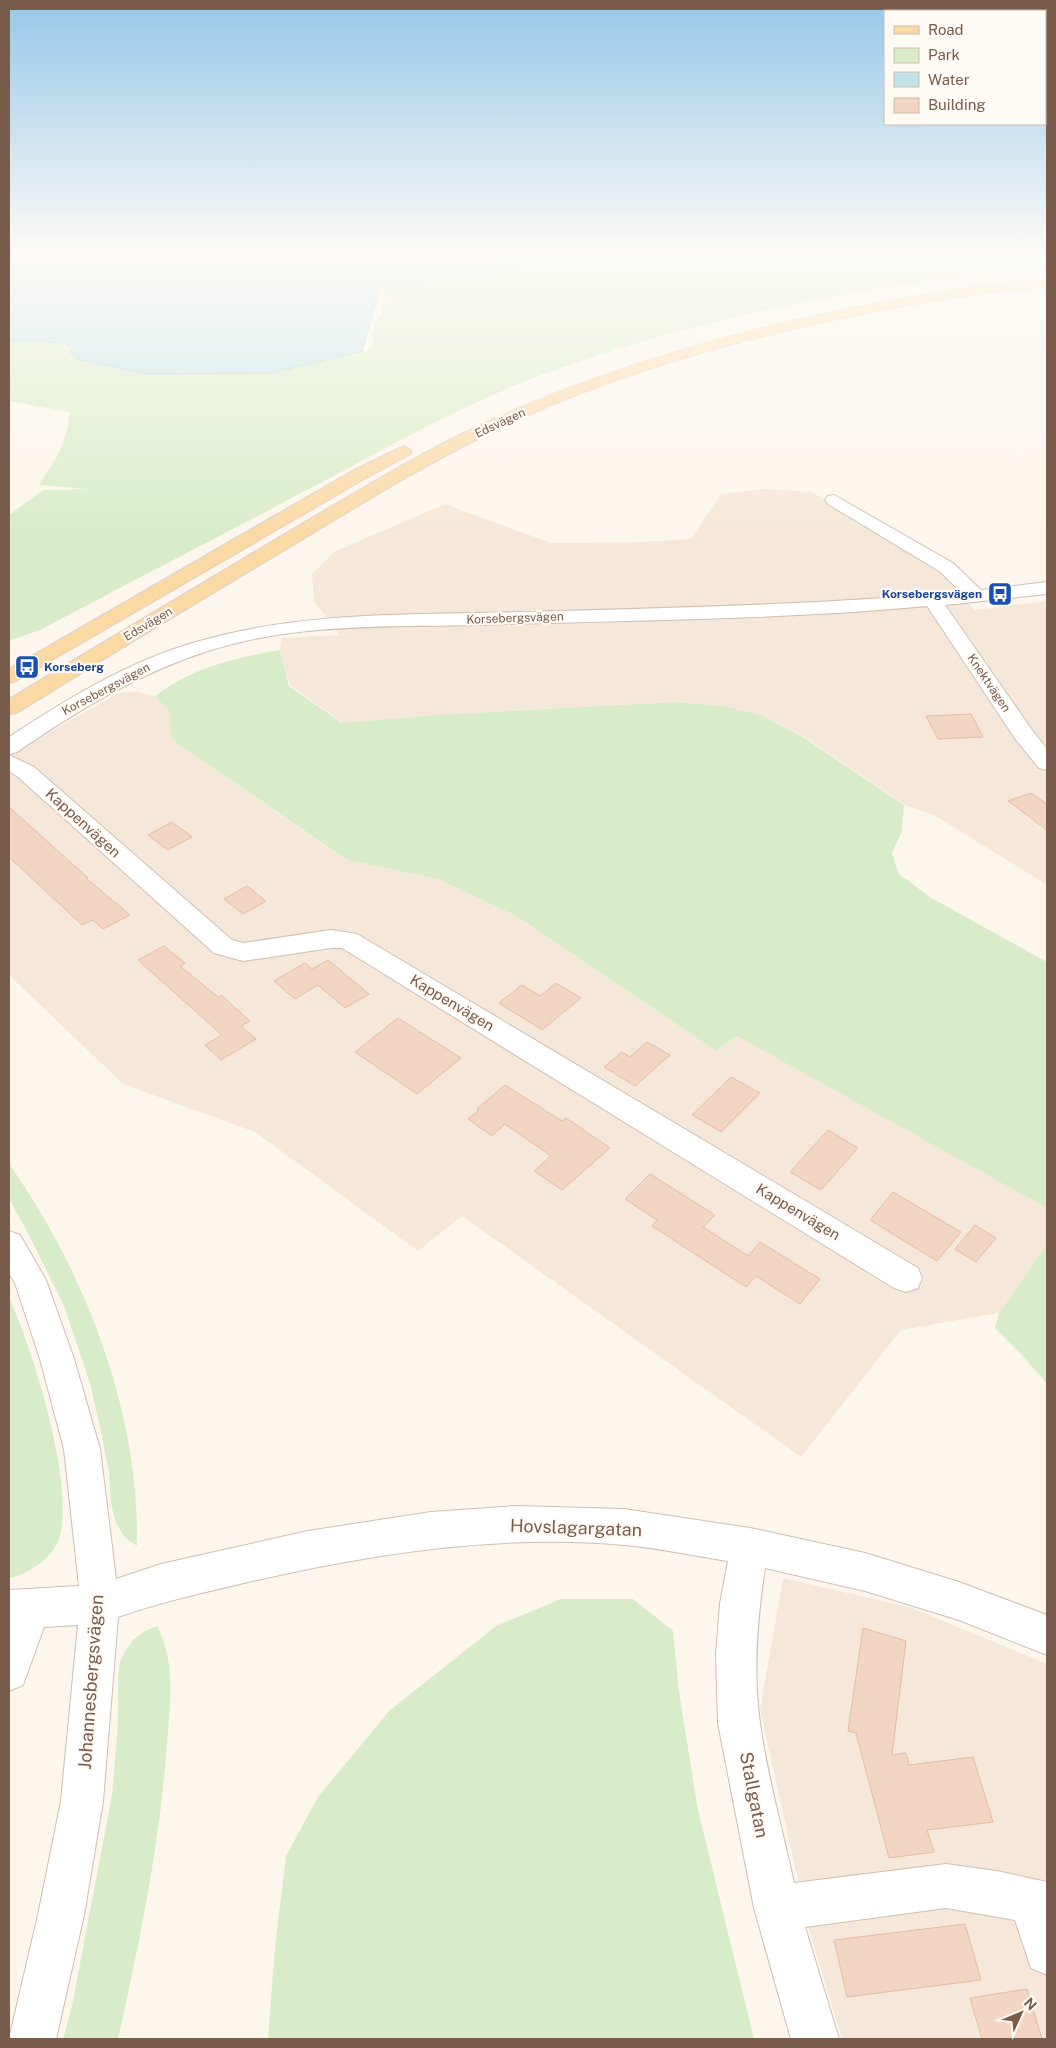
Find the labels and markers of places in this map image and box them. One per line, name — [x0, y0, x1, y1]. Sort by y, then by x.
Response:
bus stop icon: Korsebergsvägen — [987, 581, 1013, 607]
place label: Korsebergsvägen — [882, 587, 982, 601]
bus stop icon: Korseberg — [14, 654, 40, 680]
place label: Korseberg — [44, 660, 104, 674]

